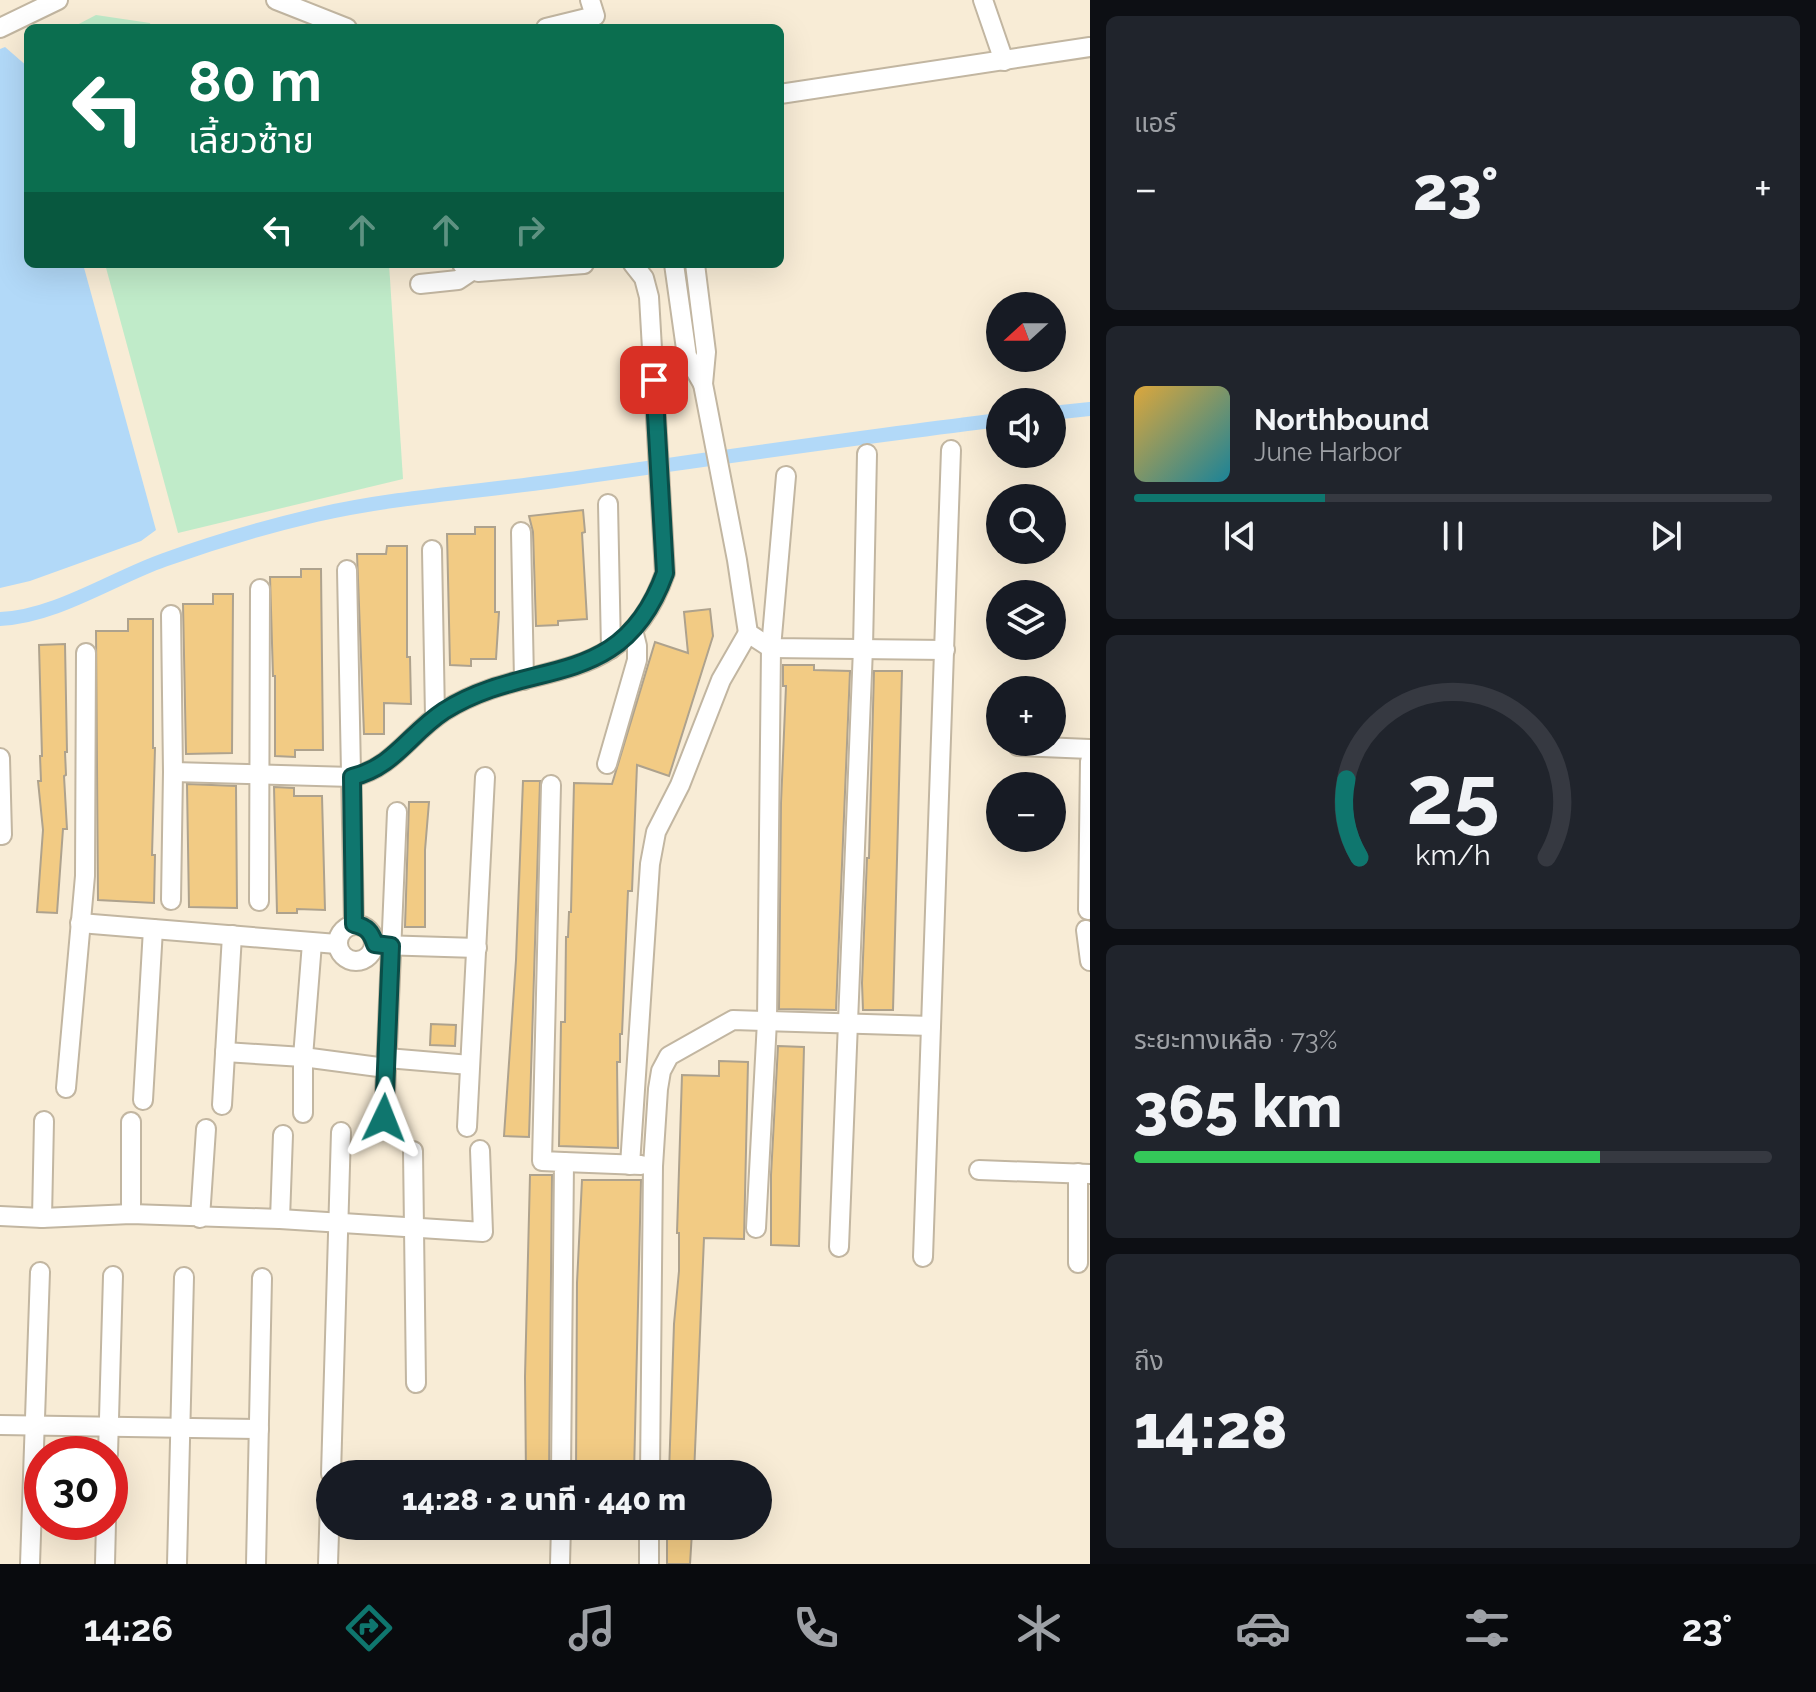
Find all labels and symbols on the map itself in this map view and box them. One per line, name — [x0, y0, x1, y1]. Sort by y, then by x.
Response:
north arrow — [986, 292, 1066, 372]
pin — [620, 346, 688, 414]
position arrow — [342, 1076, 426, 1160]
speed limit sign: 30 — [24, 1436, 128, 1540]

